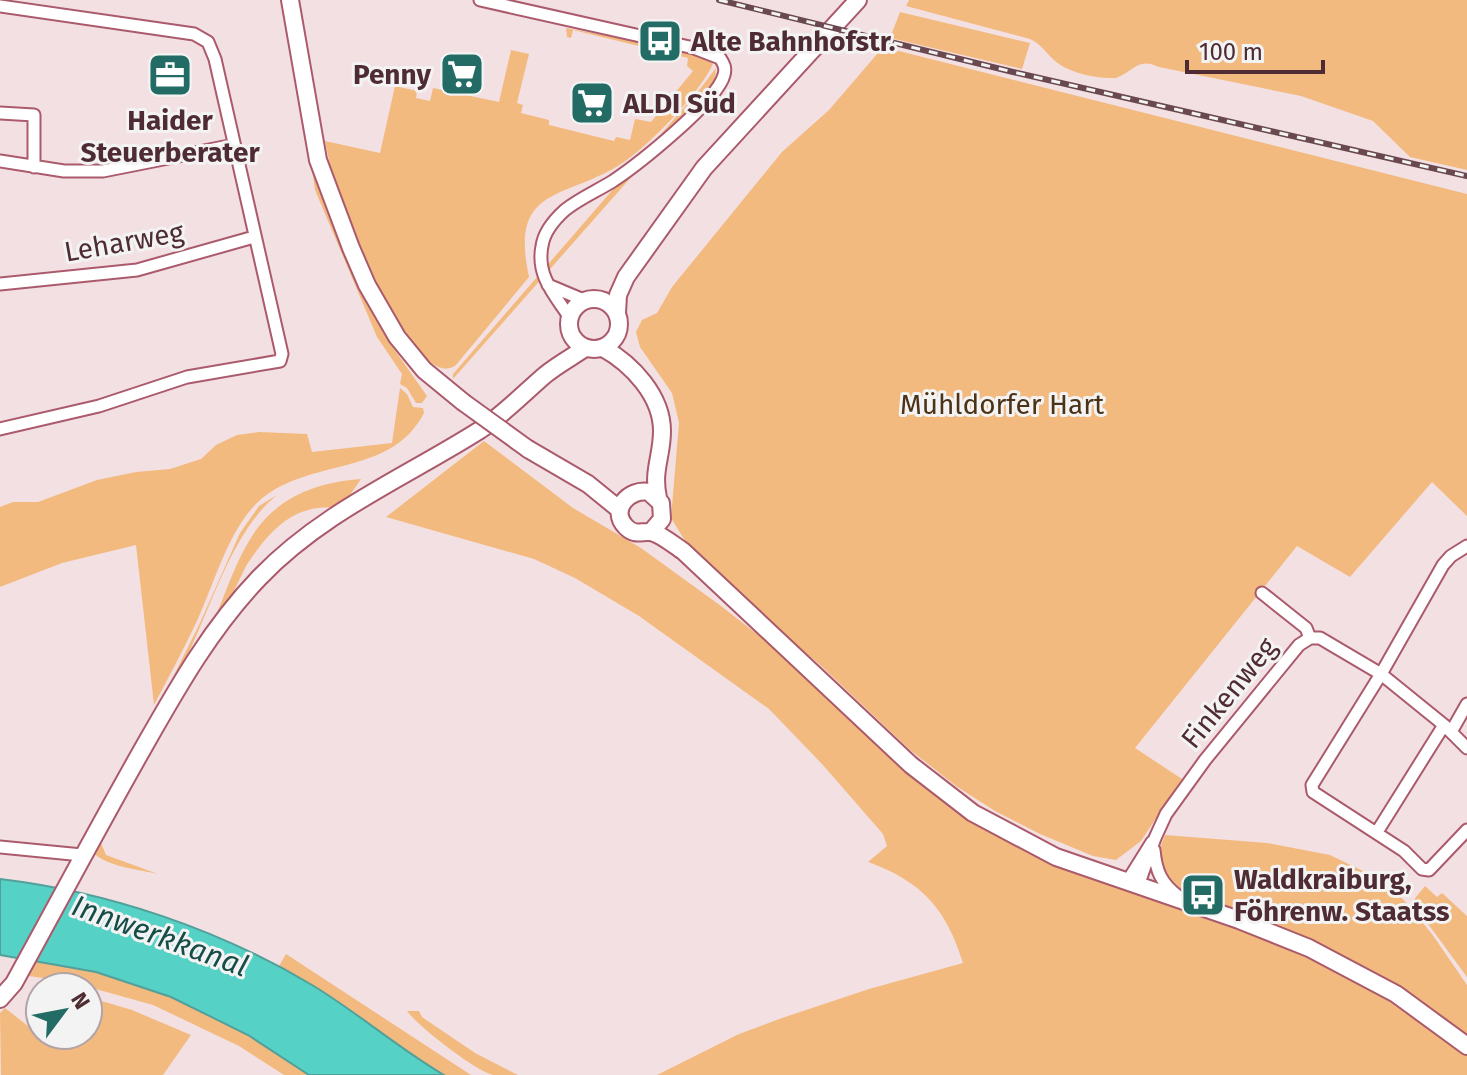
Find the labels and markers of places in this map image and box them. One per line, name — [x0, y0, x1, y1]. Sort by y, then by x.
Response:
bus stop icon: Alte Bahnhofstr. — [636, 17, 684, 65]
place label: Alte Bahnhofstr. — [690, 25, 896, 58]
supermarket icon: Penny — [438, 50, 486, 98]
office icon: Haider Steuerberater — [146, 51, 194, 99]
place label: Penny — [353, 58, 431, 91]
supermarket icon: ALDI Süd — [568, 79, 616, 127]
place label: ALDI Süd — [622, 87, 736, 120]
place label: Haider Steuerberater — [80, 104, 260, 169]
place label: Waldkraiburg, Föhrenw. Staatss — [1234, 863, 1450, 928]
bus stop icon: Waldkraiburg, Föhrenw. Staatss — [1179, 871, 1227, 919]

